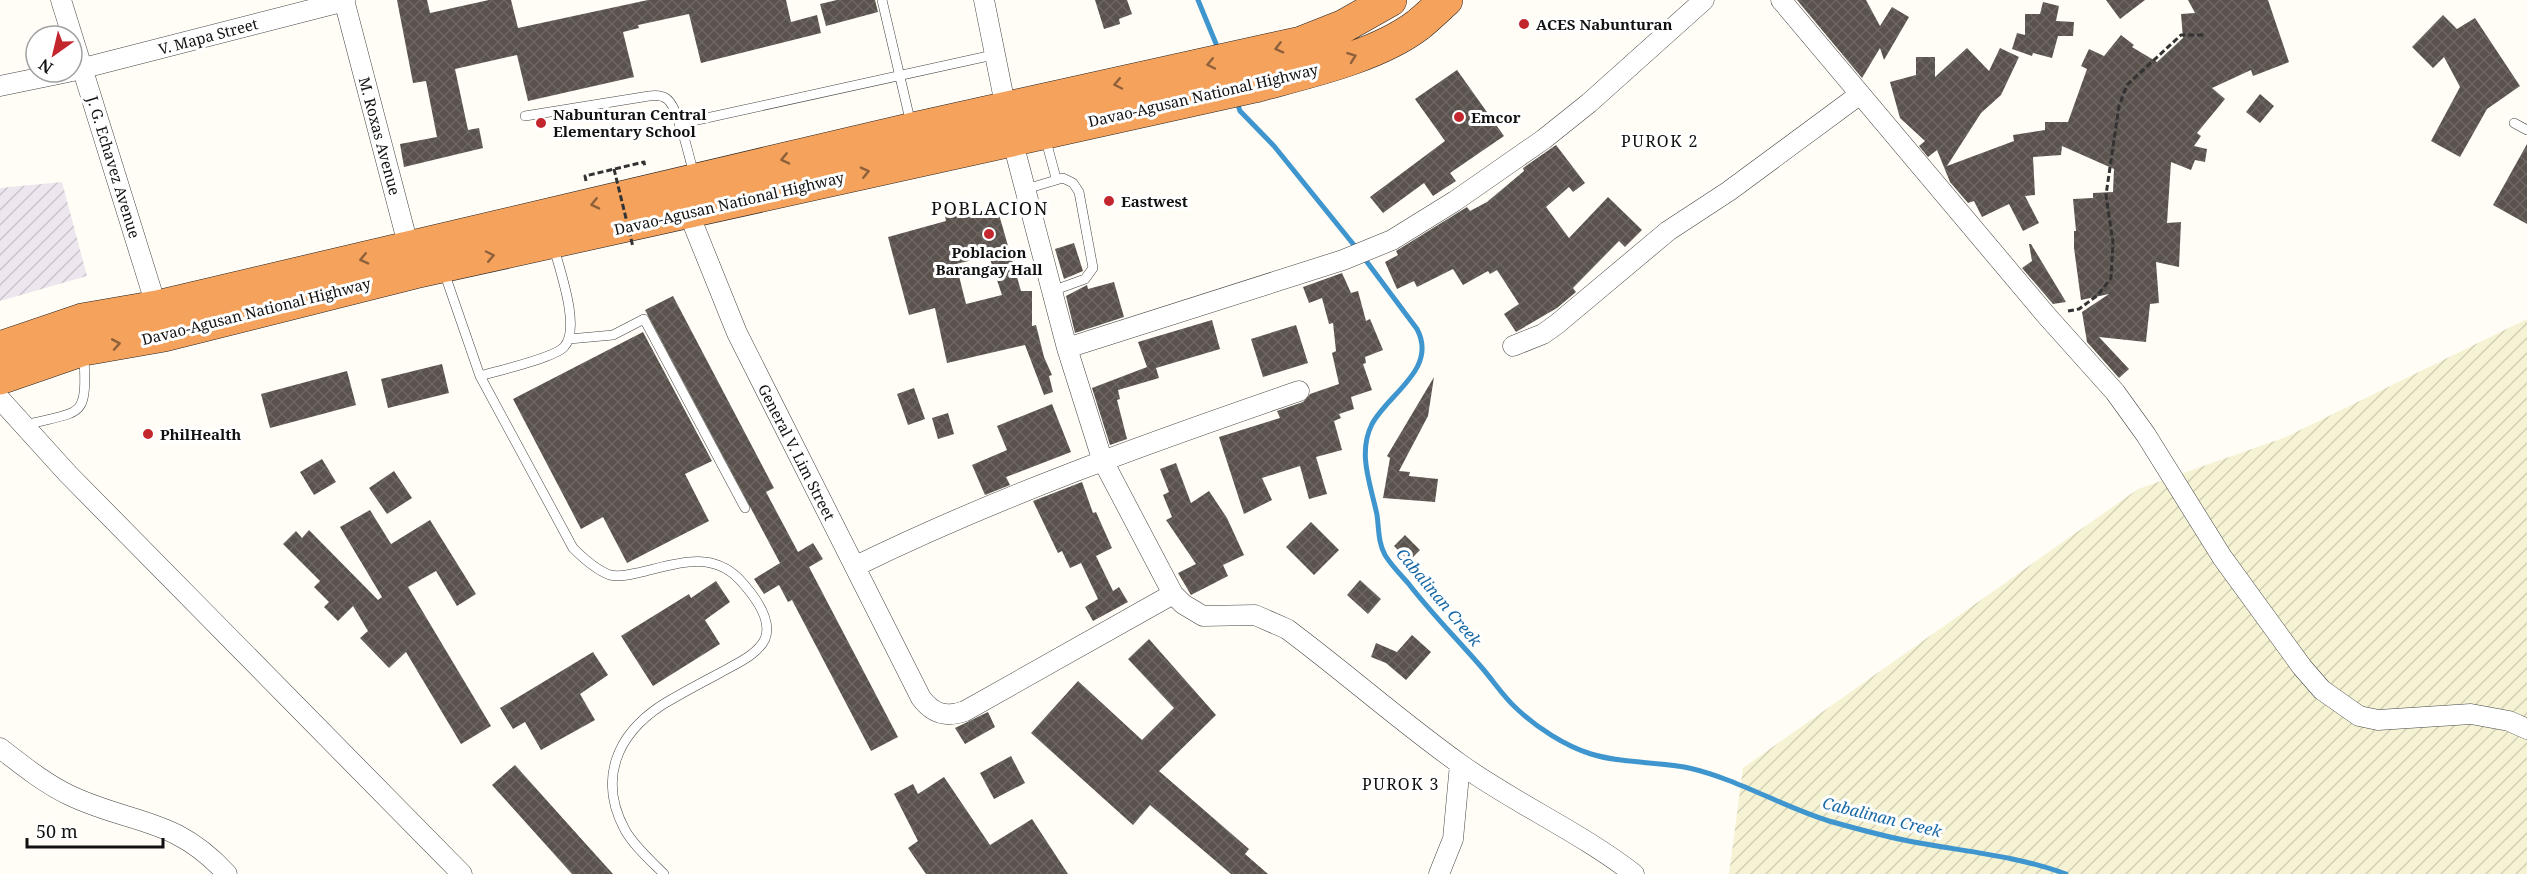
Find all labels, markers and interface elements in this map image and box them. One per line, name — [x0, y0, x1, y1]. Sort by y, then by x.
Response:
street label: V. Mapa Street — [156, 13, 260, 59]
place label: ACES Nabunturan — [1536, 14, 1673, 34]
marker: ACES Nabunturan — [1517, 17, 1531, 31]
north arrow — [24, 24, 84, 84]
one-way arrow — [1274, 41, 1284, 54]
one-way arrow — [1346, 52, 1356, 65]
text: N — [34, 54, 57, 79]
one-way arrow — [1206, 57, 1216, 70]
street label: Davao-Agusan National Highway — [1086, 59, 1321, 131]
street label: M. Roxas Avenue — [355, 75, 405, 197]
one-way arrow — [1113, 77, 1123, 90]
street label: J. G. Echavez Avenue — [83, 92, 145, 241]
place label: Nabunturan Central Elementary School — [553, 104, 707, 141]
place label: Emcor — [1471, 107, 1521, 127]
marker: Emcor — [1452, 110, 1466, 124]
marker: Nabunturan Central Elementary School — [534, 116, 548, 130]
district label: PUROK 2 — [1621, 130, 1699, 152]
one-way arrow — [780, 152, 790, 165]
one-way arrow — [860, 166, 870, 179]
street label: Davao-Agusan National Highway — [612, 167, 847, 239]
place label: Eastwest — [1121, 191, 1188, 211]
marker: Eastwest — [1102, 194, 1116, 208]
one-way arrow — [590, 196, 600, 209]
district label: POBLACION — [931, 196, 1049, 220]
marker: Poblacion Barangay Hall — [982, 227, 996, 241]
place label: Poblacion Barangay Hall — [935, 242, 1043, 279]
one-way arrow — [485, 250, 495, 263]
one-way arrow — [359, 252, 369, 265]
street label: Davao-Agusan National Highway — [139, 273, 373, 349]
one-way arrow — [112, 338, 121, 350]
street label: General V. Lim Street — [754, 380, 840, 524]
place label: PhilHealth — [160, 424, 241, 444]
marker: PhilHealth — [141, 427, 155, 441]
water label: Cabalinan Creek — [1391, 543, 1487, 651]
district label: PUROK 3 — [1362, 773, 1440, 795]
water label: Cabalinan Creek — [1820, 792, 1945, 843]
scale bar — [27, 811, 164, 849]
text: 50 m — [36, 819, 78, 843]

